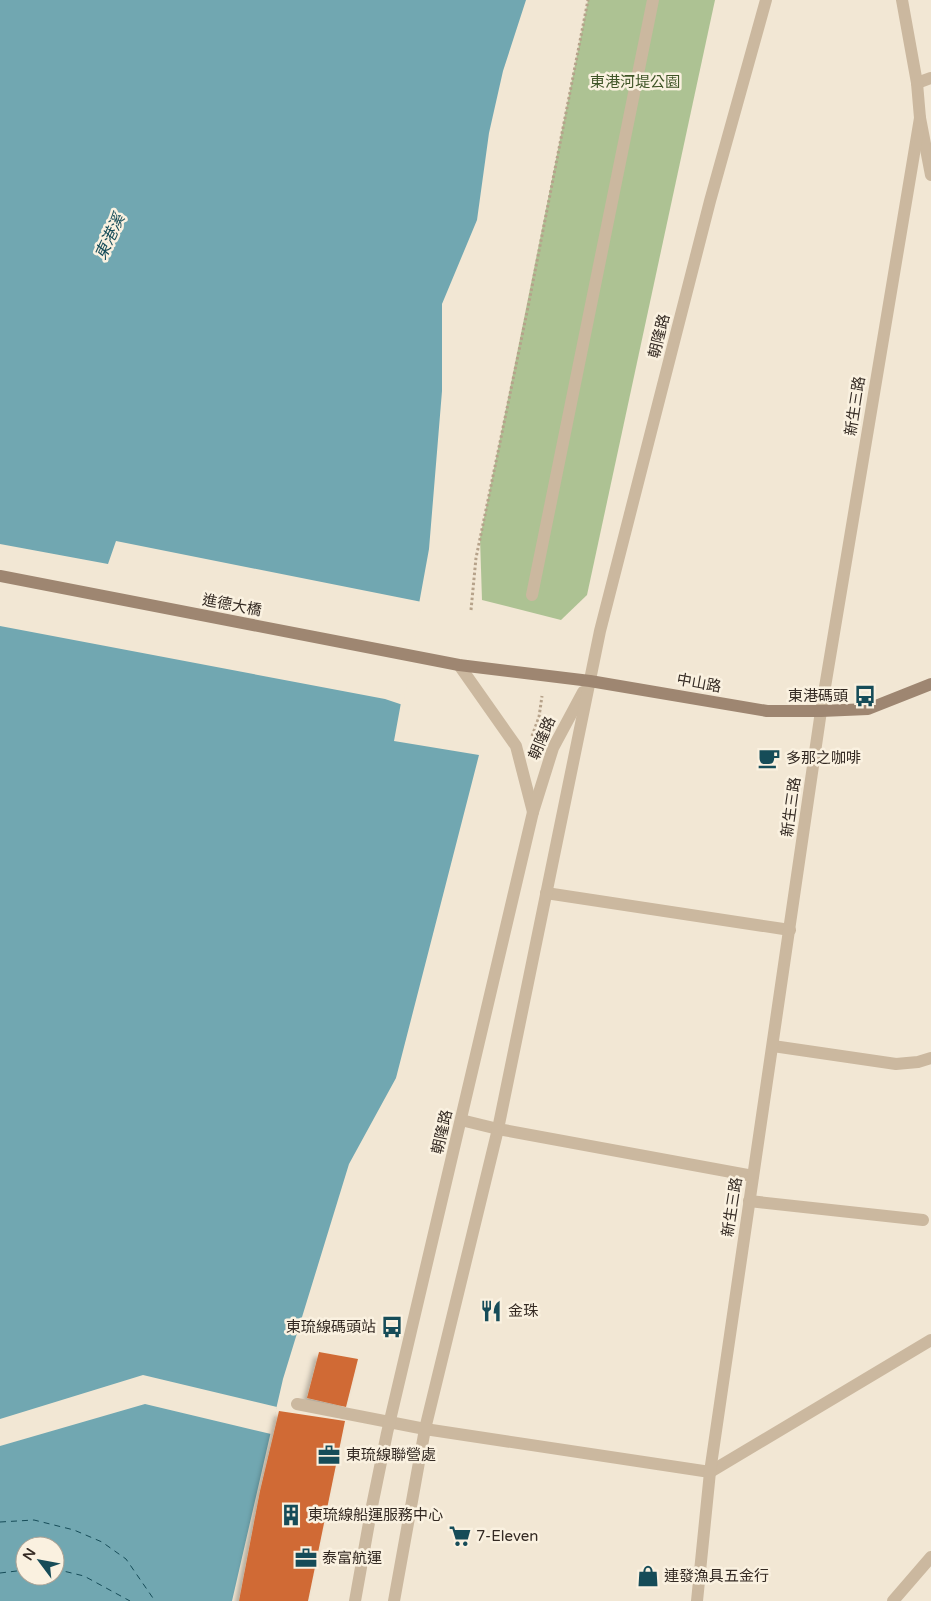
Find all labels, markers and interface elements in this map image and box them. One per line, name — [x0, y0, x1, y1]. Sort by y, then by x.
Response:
park label: 東港河堤公園 — [590, 73, 680, 91]
water label: 東港溪 — [91, 209, 130, 263]
street label: 朝隆路 — [645, 312, 673, 360]
street label: 新生三路 — [841, 375, 869, 437]
street label: 進德大橋 — [201, 590, 263, 620]
street label: 中山路 — [675, 670, 723, 696]
bus stop icon: 東港碼頭 — [852, 683, 878, 709]
place label: 東港碼頭 — [788, 687, 848, 705]
street label: 朝隆路 — [525, 714, 559, 762]
cafe icon: 多那之咖啡 — [756, 745, 782, 771]
place label: 多那之咖啡 — [786, 749, 861, 767]
street label: 新生三路 — [778, 776, 804, 838]
street label: 朝隆路 — [428, 1108, 456, 1156]
street label: 新生三路 — [718, 1176, 746, 1238]
restaurant icon: 金珠 — [478, 1298, 504, 1324]
place label: 金珠 — [508, 1302, 539, 1320]
bus stop icon: 東琉線碼頭站 — [379, 1314, 405, 1340]
place label: 東琉線碼頭站 — [286, 1318, 376, 1336]
office icon: 東琉線聯營處 — [316, 1442, 342, 1468]
place label: 東琉線聯營處 — [346, 1446, 436, 1464]
building icon: 東琉線船運服務中心 — [278, 1502, 304, 1528]
place label: 東琉線船運服務中心 — [308, 1506, 443, 1524]
supermarket icon: 7-Eleven — [447, 1523, 473, 1549]
place label: 7-Eleven — [476, 1527, 538, 1545]
north arrow — [15, 1536, 65, 1586]
text: N — [19, 1545, 40, 1564]
office icon: 泰富航運 — [293, 1545, 319, 1571]
place label: 泰富航運 — [322, 1549, 382, 1567]
shop icon: 連發漁具五金行 — [635, 1563, 661, 1589]
place label: 連發漁具五金行 — [664, 1567, 769, 1585]

